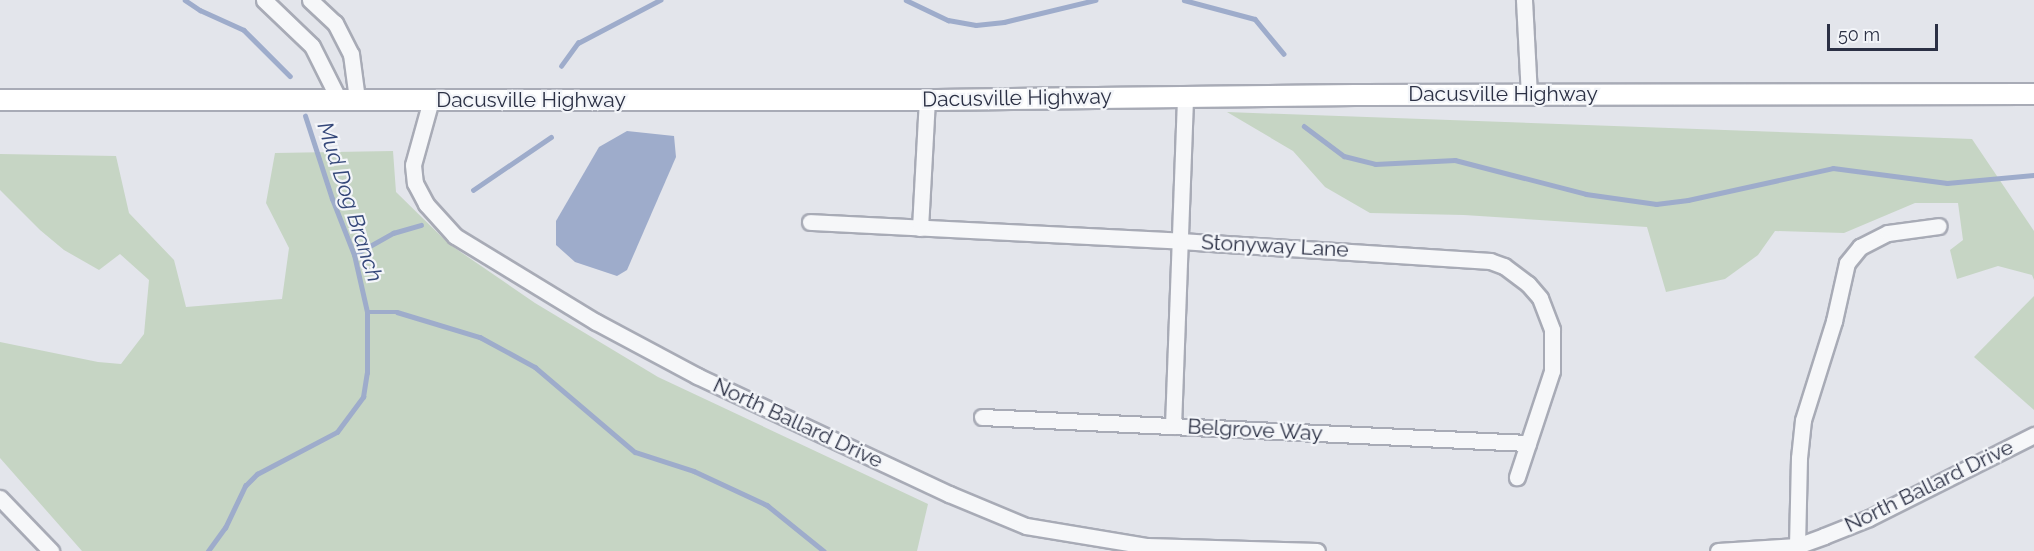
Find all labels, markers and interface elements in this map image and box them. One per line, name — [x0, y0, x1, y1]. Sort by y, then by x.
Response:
scale bar — [1830, 12, 1941, 50]
text: 50 m — [1838, 24, 1880, 45]
street label: Dacusville Highway — [1408, 81, 1598, 107]
street label: Dacusville Highway — [922, 84, 1112, 112]
street label: Dacusville Highway — [436, 87, 626, 113]
water label: Mud Dog Branch — [312, 119, 388, 285]
street label: Stonyway Lane — [1200, 230, 1350, 262]
street label: North Ballard Drive — [709, 373, 887, 473]
street label: Belgrove Way — [1186, 414, 1324, 446]
street label: North Ballard Drive — [1841, 434, 2017, 538]

